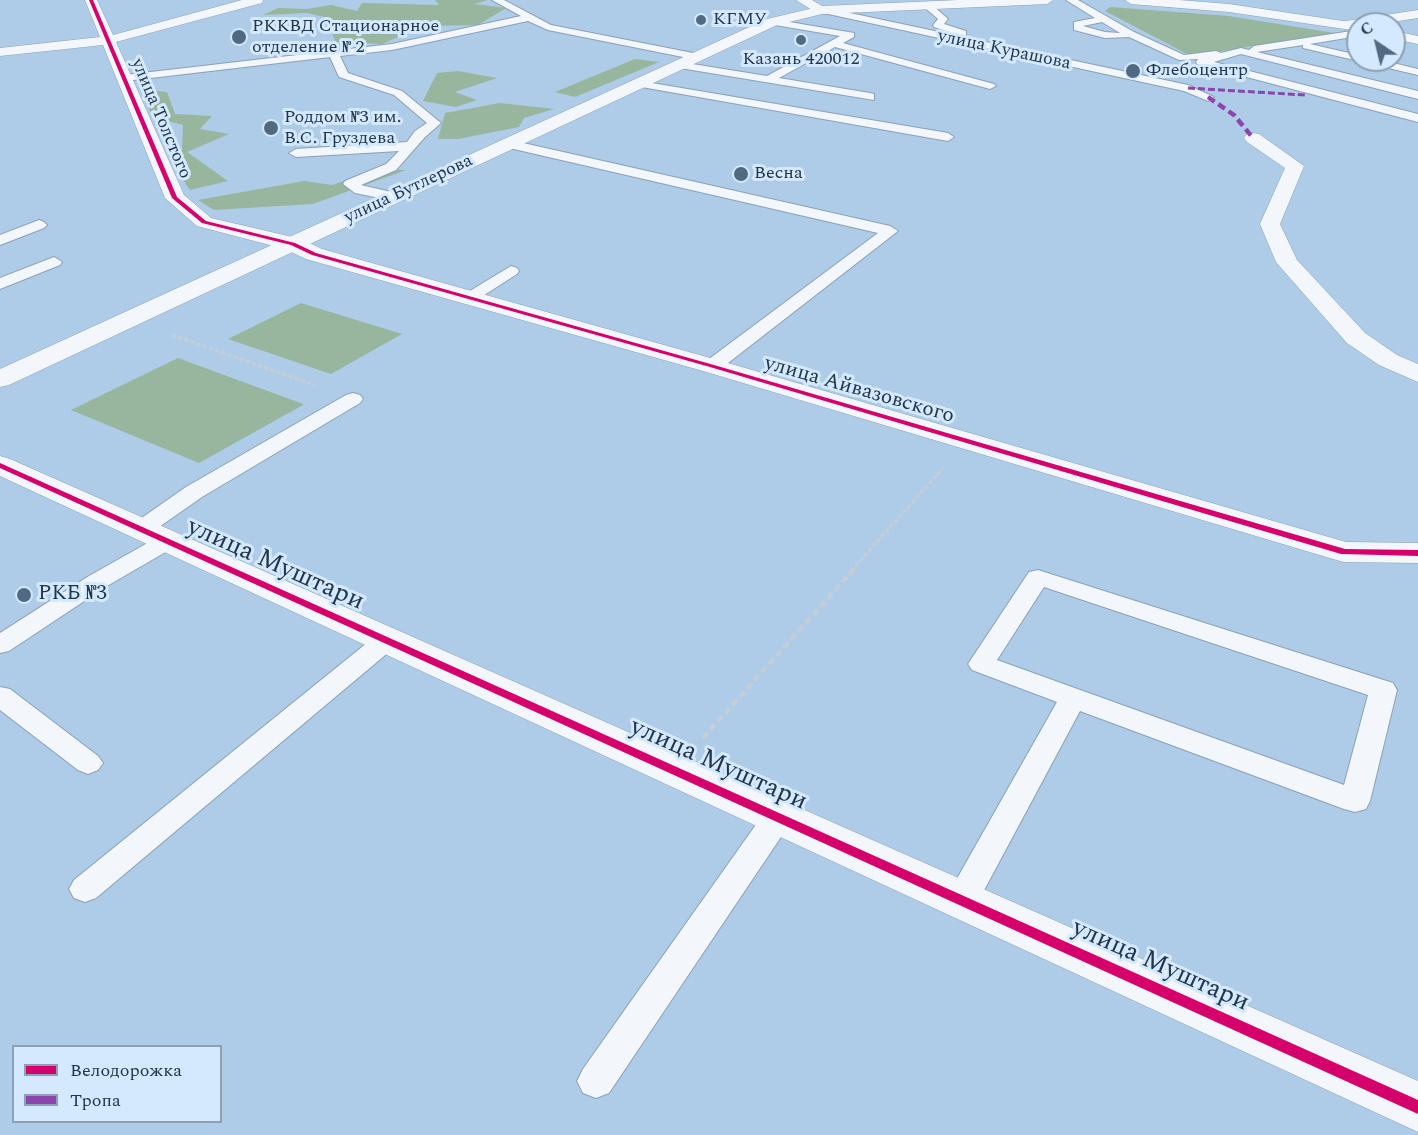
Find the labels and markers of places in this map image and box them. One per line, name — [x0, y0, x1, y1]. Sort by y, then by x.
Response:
place label: КГМУ — [713, 9, 767, 31]
marker: КГМУ — [694, 13, 708, 27]
place label: РККВД Стационарное отделение № 2 — [252, 16, 439, 58]
marker: РККВД Стационарное отделение № 2 — [230, 28, 248, 46]
marker: Казань 420012 — [794, 33, 808, 47]
place label: Казань 420012 — [743, 49, 859, 71]
place label: Флебоцентр — [1146, 60, 1248, 82]
marker: Флебоцентр — [1124, 62, 1142, 80]
place label: Роддом №3 им. В.С. Груздева — [284, 107, 401, 150]
marker: Роддом №3 им. В.С. Груздева — [262, 119, 280, 137]
place label: Весна — [754, 163, 803, 185]
marker: Весна — [732, 165, 750, 183]
place label: РКБ №3 — [38, 582, 107, 608]
marker: РКБ №3 — [15, 586, 33, 604]

